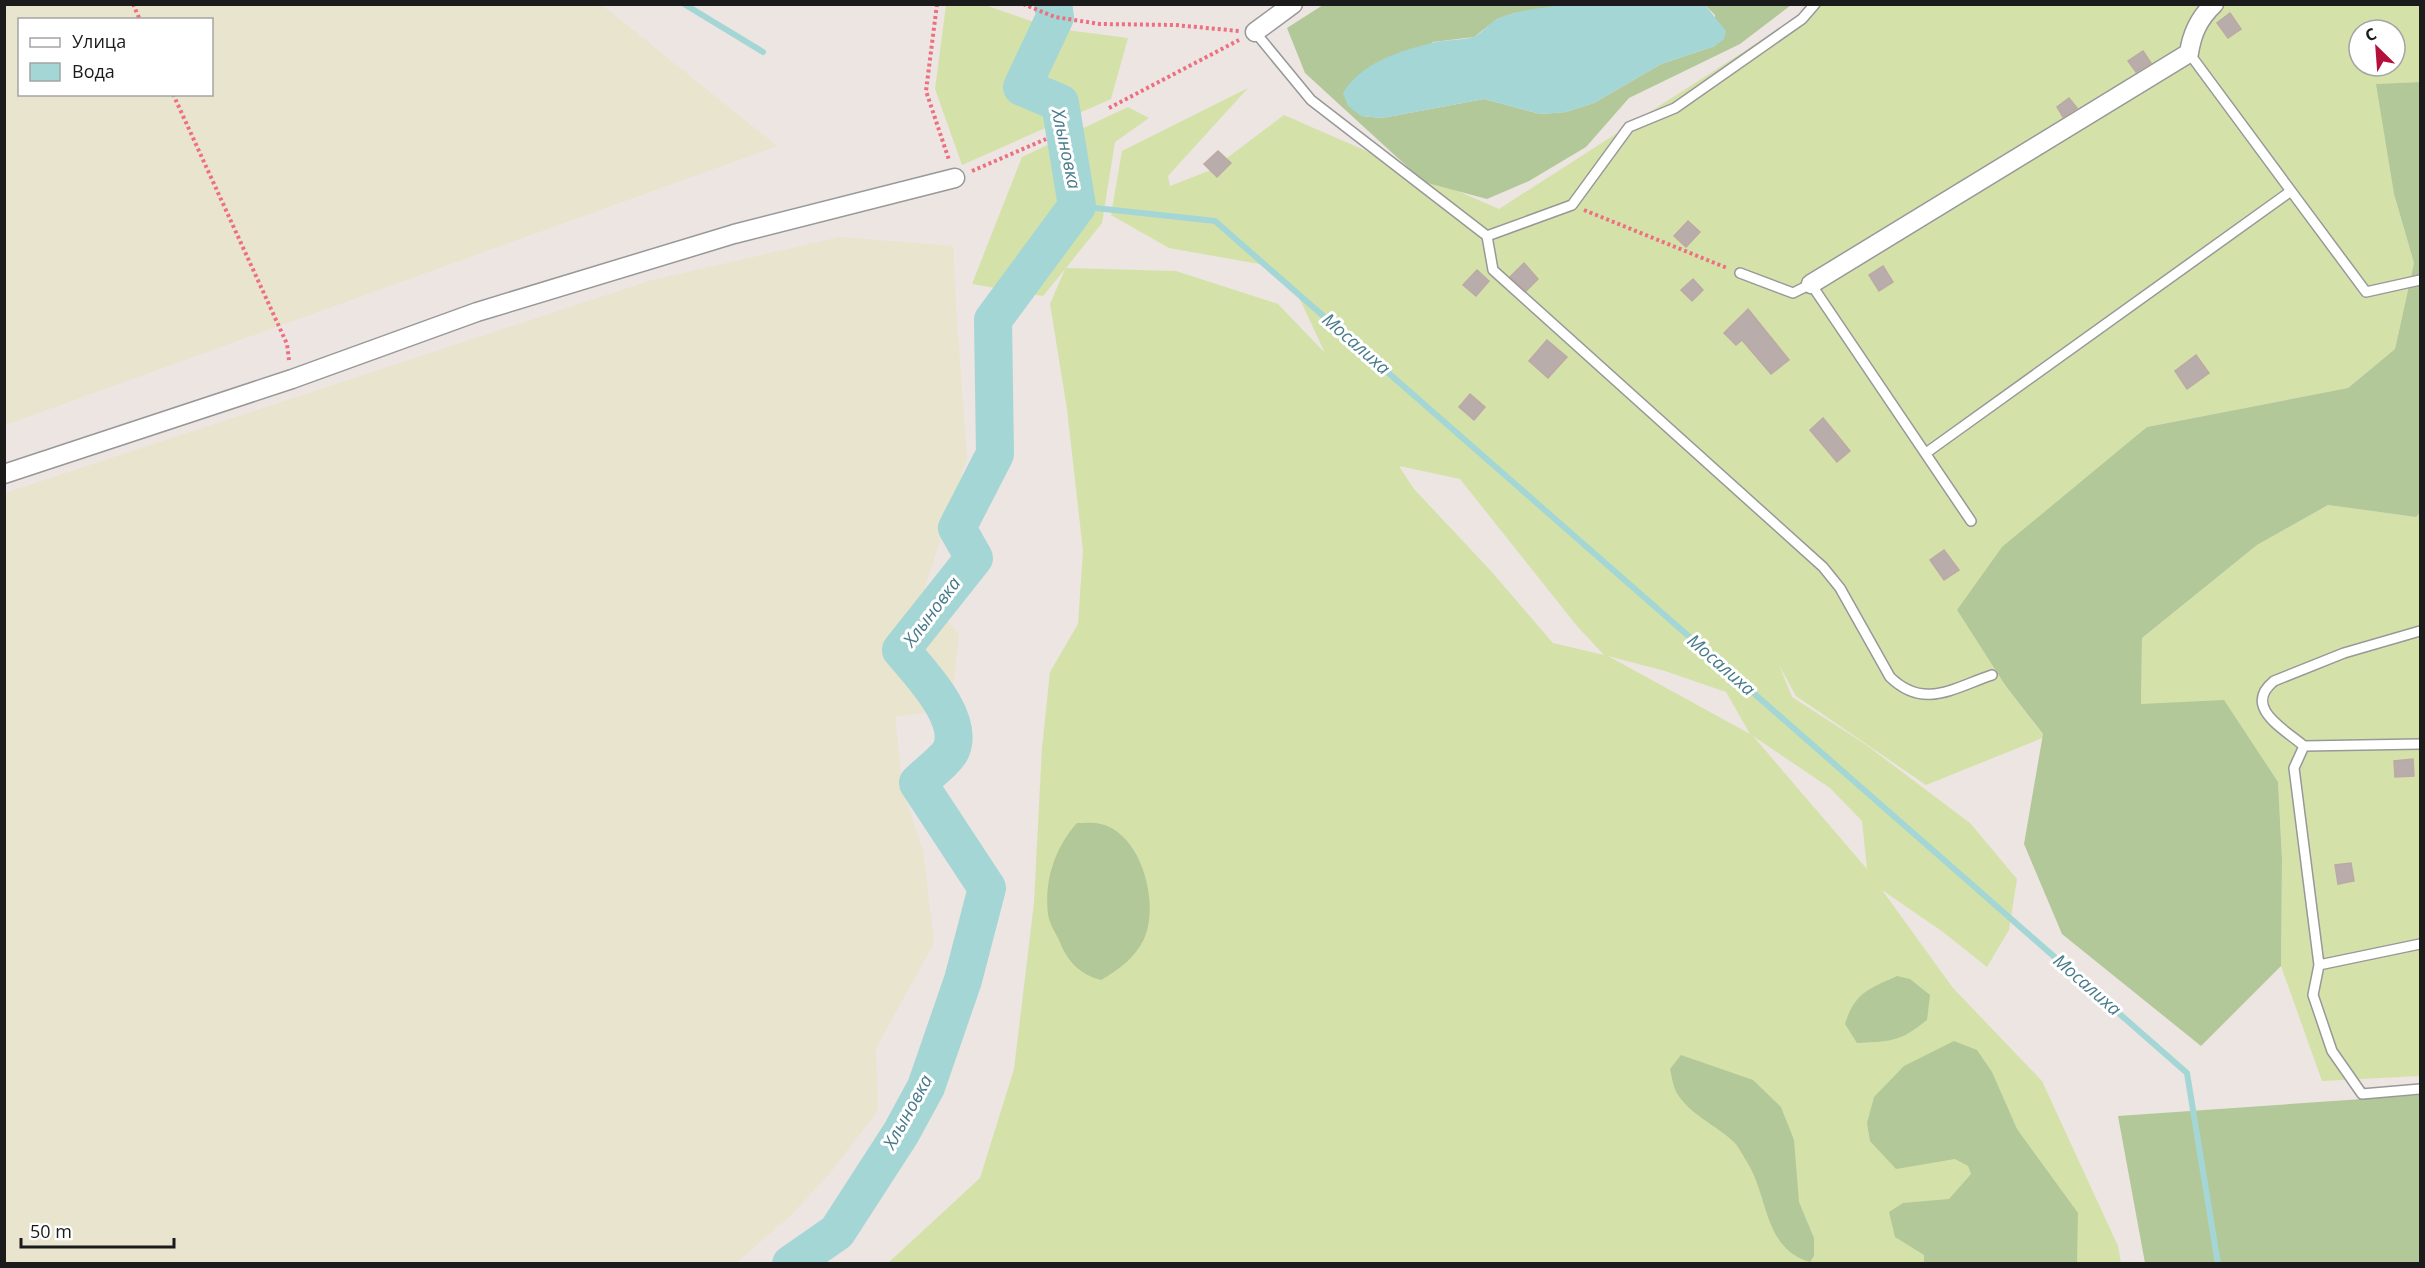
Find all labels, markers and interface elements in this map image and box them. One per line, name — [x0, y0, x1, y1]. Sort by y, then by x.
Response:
legend — [18, 18, 213, 96]
north arrow — [2347, 18, 2407, 78]
text: С — [2361, 22, 2380, 47]
text: Улица — [72, 29, 126, 53]
text: Вода — [72, 59, 115, 83]
water label: Хлыновка — [1047, 106, 1087, 191]
water label: Мосалиха — [1318, 307, 1396, 379]
water label: Хлыновка — [897, 572, 965, 652]
water label: Мосалиха — [1683, 628, 1761, 700]
water label: Мосалиха — [2049, 948, 2127, 1020]
water label: Хлыновка — [876, 1070, 937, 1154]
scale bar — [21, 1211, 174, 1249]
text: 50 m — [30, 1219, 72, 1243]

